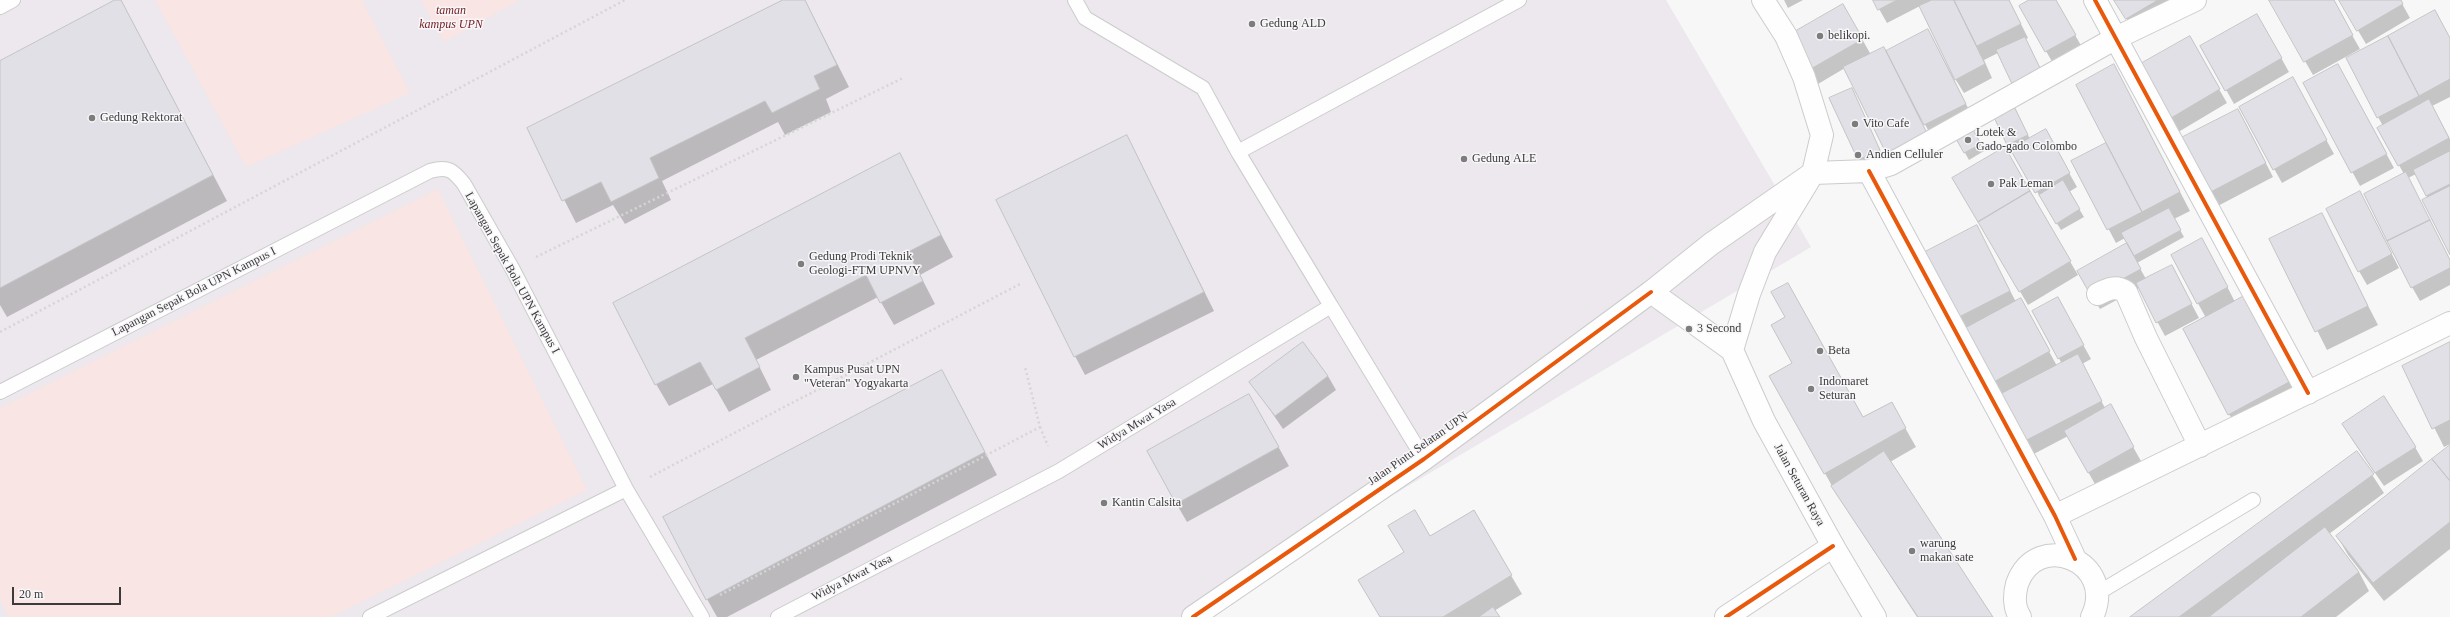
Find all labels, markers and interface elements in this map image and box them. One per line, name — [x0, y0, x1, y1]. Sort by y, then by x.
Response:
park label: taman kampus UPN — [419, 4, 483, 32]
place label: Gedung ALD — [1260, 17, 1326, 31]
marker: Gedung ALD — [1247, 19, 1257, 29]
place label: belikopi. — [1828, 29, 1870, 43]
marker: belikopi. — [1815, 31, 1825, 41]
place label: Gedung Rektorat — [100, 111, 182, 125]
marker: Gedung Rektorat — [87, 113, 97, 123]
place label: Vito Cafe — [1863, 117, 1909, 131]
marker: Vito Cafe — [1850, 119, 1860, 129]
place label: Lotek & Gado-gado Colombo — [1976, 126, 2077, 154]
marker: Lotek & Gado-gado Colombo — [1963, 135, 1973, 145]
place label: Andien Celluler — [1866, 148, 1943, 162]
marker: Andien Celluler — [1853, 150, 1863, 160]
place label: Gedung ALE — [1472, 152, 1536, 166]
marker: Gedung ALE — [1459, 154, 1469, 164]
place label: Pak Leman — [1999, 177, 2053, 191]
marker: Pak Leman — [1986, 179, 1996, 189]
street label: Lapangan Sepak Bola UPN Kampus I — [462, 190, 562, 356]
street label: Lapangan Sepak Bola UPN Kampus I — [110, 244, 278, 340]
place label: Gedung Prodi Teknik Geologi-FTM UPNVY — [809, 250, 921, 278]
marker: Gedung Prodi Teknik Geologi-FTM UPNVY — [796, 259, 806, 269]
place label: 3 Second — [1697, 322, 1741, 336]
marker: 3 Second — [1684, 324, 1694, 334]
place label: Beta — [1828, 344, 1850, 358]
marker: Beta — [1815, 346, 1825, 356]
place label: Kampus Pusat UPN "Veteran" Yogyakarta — [804, 363, 908, 391]
marker: Kampus Pusat UPN "Veteran" Yogyakarta — [791, 372, 801, 382]
place label: Indomaret Seturan — [1819, 375, 1868, 403]
marker: Indomaret Seturan — [1806, 384, 1816, 394]
street label: Widya Mwat Yasa — [1095, 395, 1179, 453]
street label: Jalan Pintu Selatan UPN — [1365, 409, 1471, 489]
street label: Jalan Seturan Raya — [1770, 441, 1828, 529]
place label: Kantin Calsita — [1112, 496, 1181, 510]
marker: Kantin Calsita — [1099, 498, 1109, 508]
place label: warung makan sate — [1920, 537, 1974, 565]
marker: warung makan sate — [1907, 546, 1917, 556]
street label: Widya Mwat Yasa — [809, 552, 895, 604]
scale bar — [14, 579, 123, 605]
text: 20 m — [19, 587, 43, 601]

